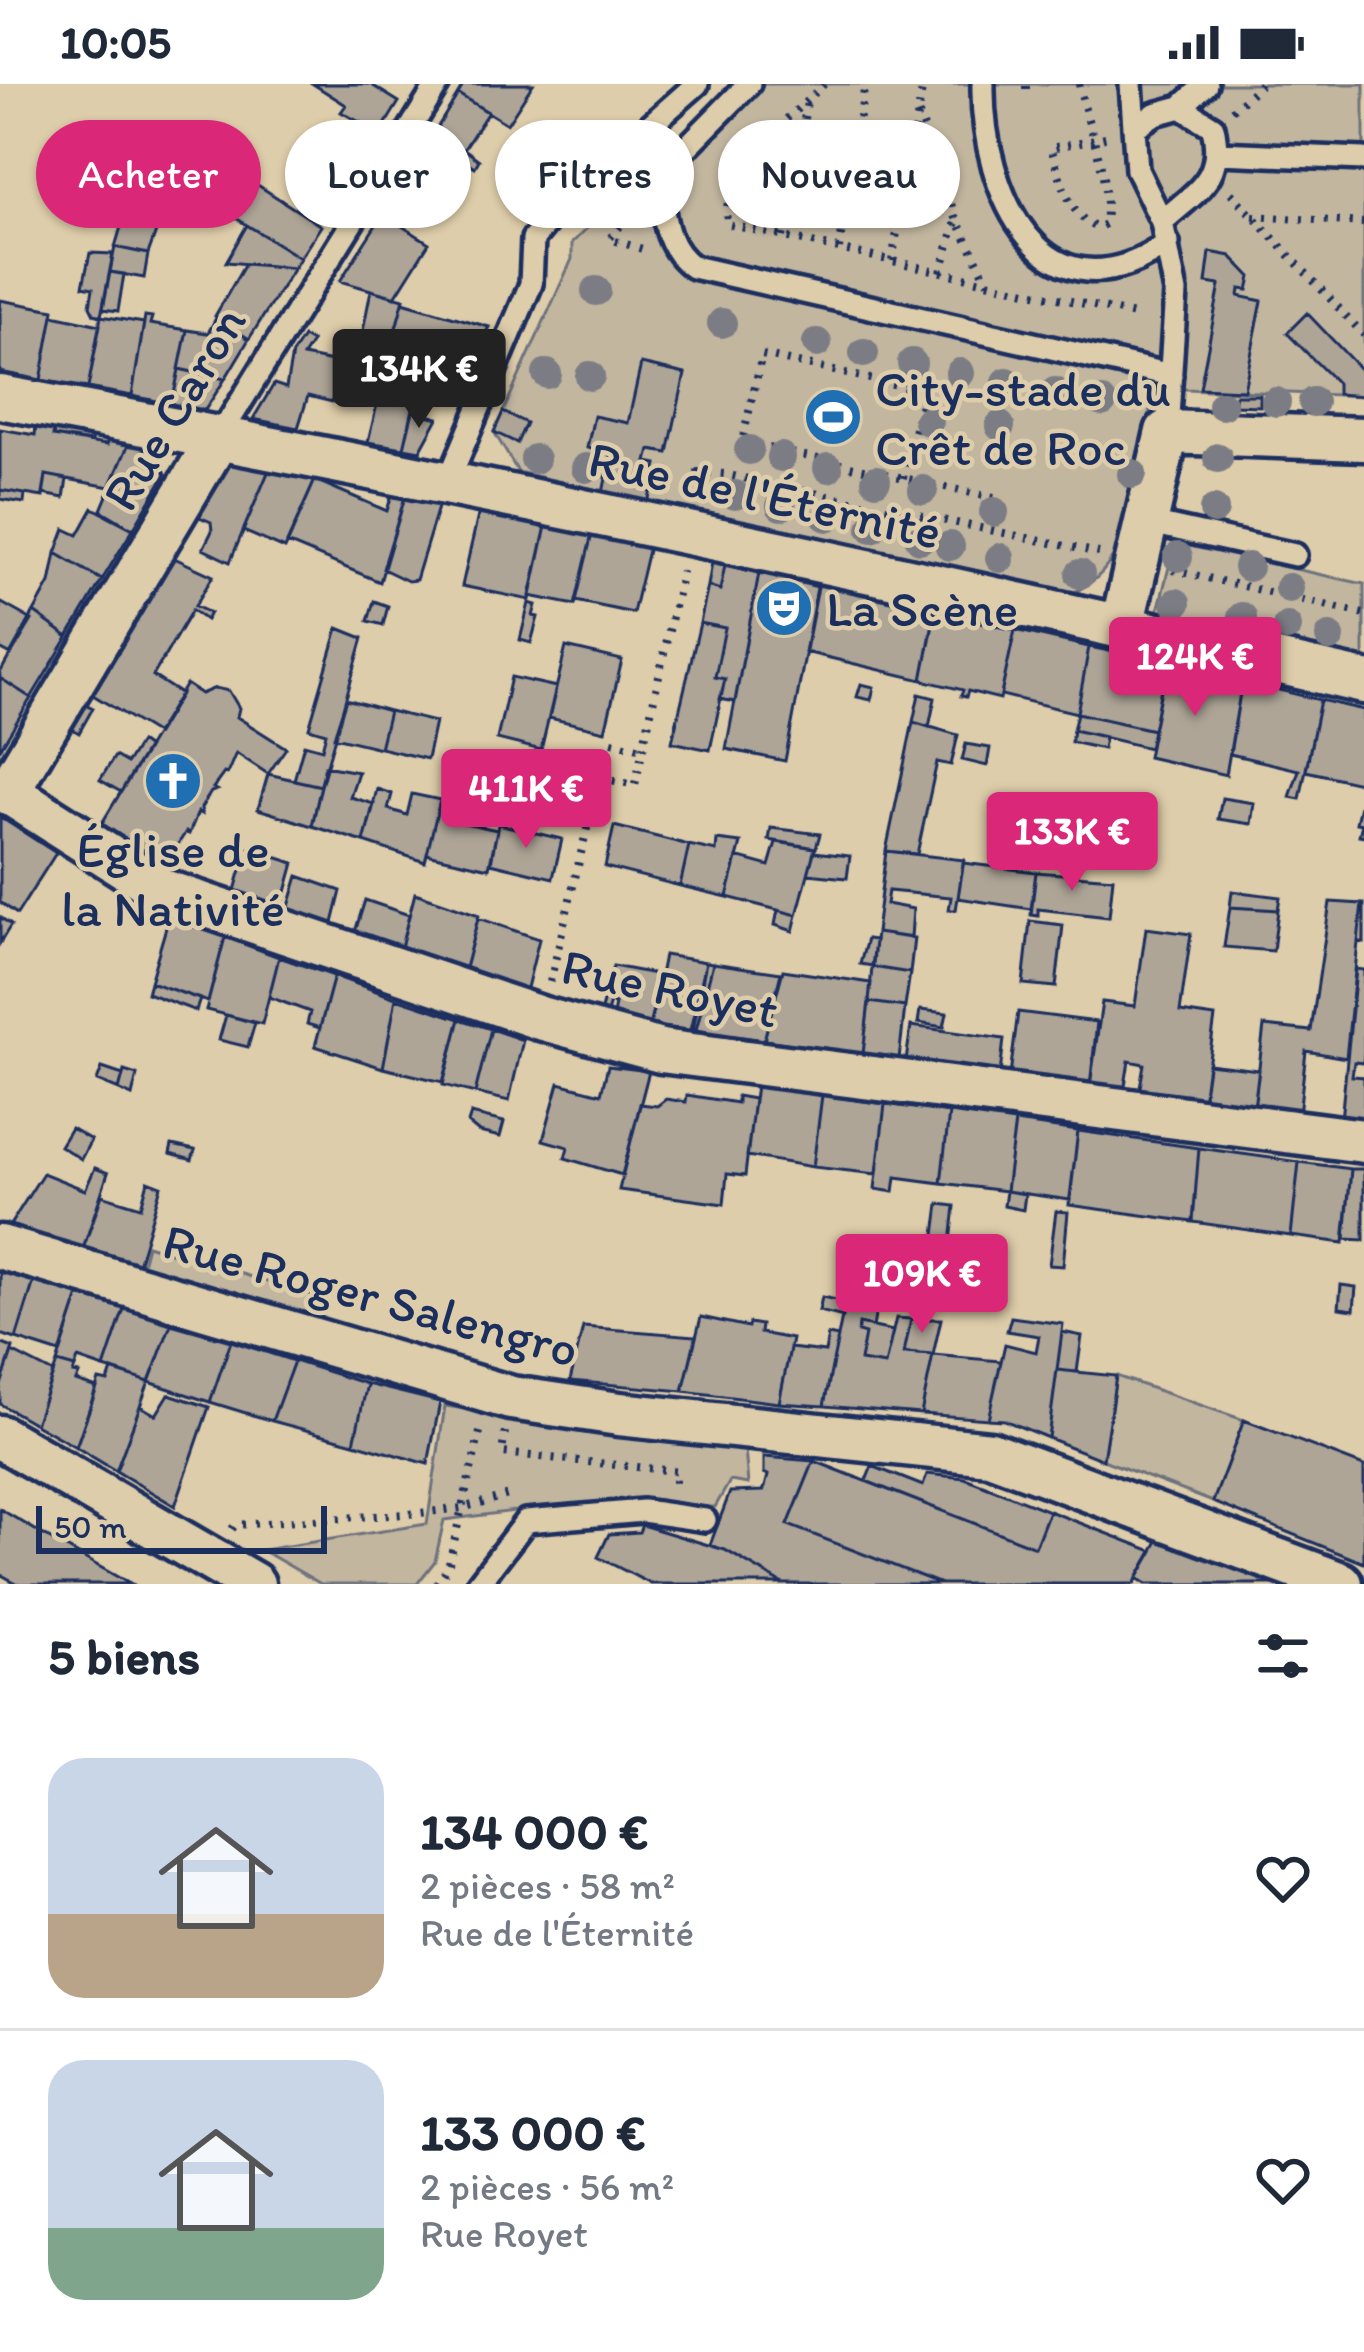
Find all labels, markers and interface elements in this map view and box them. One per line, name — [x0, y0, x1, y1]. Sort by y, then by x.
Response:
text: 10:05 — [60, 15, 171, 69]
chip: Acheter — [36, 120, 261, 228]
chip: Louer — [285, 120, 471, 228]
chip: Filtres — [495, 120, 694, 228]
chip: Nouveau — [718, 120, 960, 228]
street label: Rue Caron — [89, 295, 259, 521]
pin: 134K € — [321, 329, 517, 431]
text: 134K € — [360, 344, 478, 391]
place label: City-stade du Crêt de Roc — [875, 358, 1171, 478]
sports icon: City-stade du Crêt de Roc — [802, 386, 864, 448]
street label: Rue de l'Éternité — [583, 428, 947, 562]
theatre icon: La Scène — [753, 577, 815, 639]
place label: La Scène — [826, 578, 1018, 639]
pin: 124K € — [1097, 617, 1293, 719]
text: 124K € — [1136, 632, 1254, 679]
pin: 411K € — [428, 749, 624, 851]
church icon: Église de la Nativité — [142, 750, 204, 812]
text: 411K € — [468, 764, 584, 811]
pin: 133K € — [974, 792, 1170, 894]
text: 133K € — [1014, 807, 1130, 854]
place label: Église de la Nativité — [61, 819, 285, 939]
street label: Rue Royet — [556, 935, 784, 1041]
street label: Rue Roger Salengro — [157, 1210, 585, 1380]
pin: 109K € — [824, 1234, 1020, 1336]
text: 109K € — [863, 1249, 981, 1296]
scale bar — [36, 1500, 327, 1553]
text: 50 m — [54, 1507, 127, 1546]
icon: filters — [1250, 1623, 1316, 1689]
text: 5 biens — [48, 1626, 200, 1687]
text: 134 000 € — [420, 1801, 648, 1862]
icon: home — [144, 1806, 288, 1950]
icon: heart — [1250, 1845, 1316, 1911]
text: 2 pièces · 58 m² — [420, 1862, 675, 1909]
text: Rue de l'Éternité — [420, 1909, 694, 1956]
text: 133 000 € — [420, 2102, 646, 2163]
icon: home — [144, 2108, 288, 2252]
icon: heart — [1250, 2147, 1316, 2213]
text: 2 pièces · 56 m² — [420, 2163, 674, 2210]
text: Rue Royet — [420, 2210, 588, 2257]

